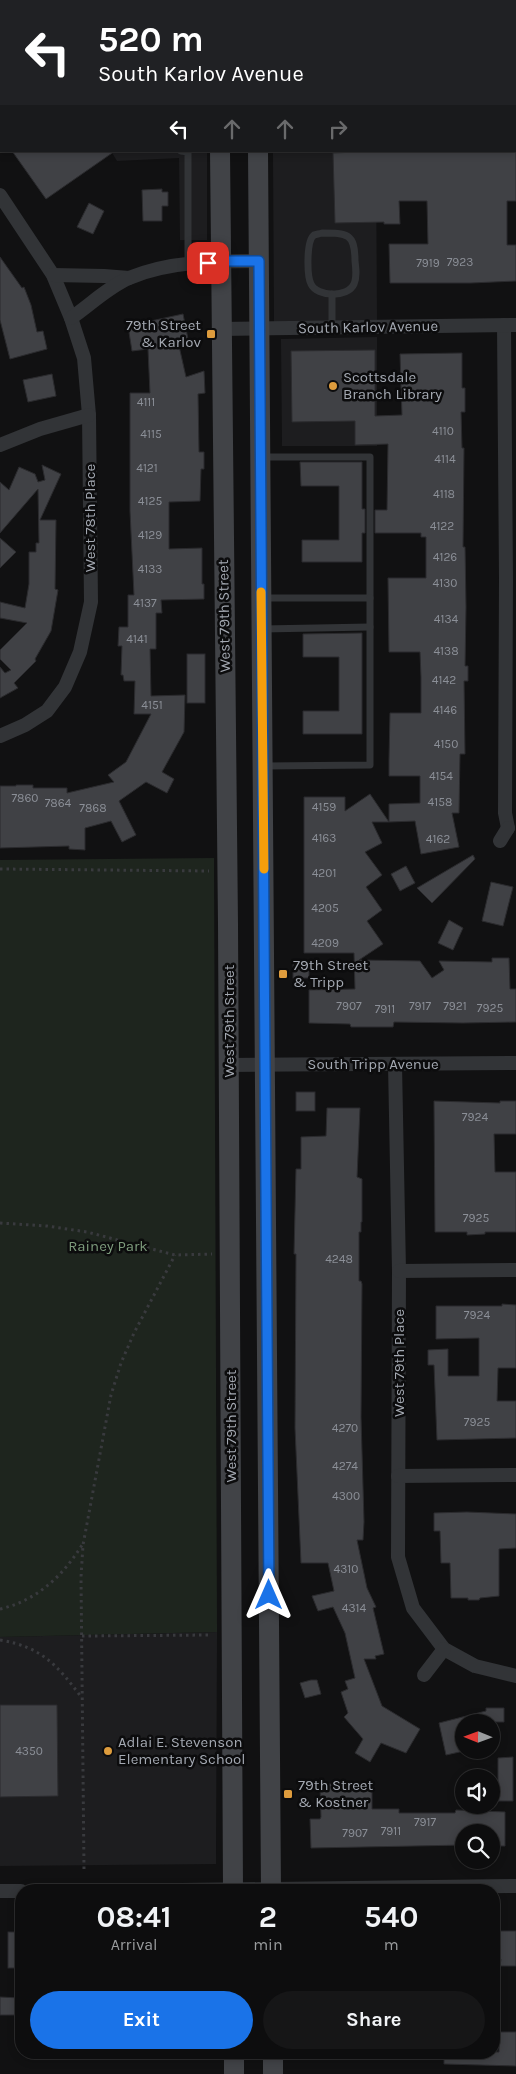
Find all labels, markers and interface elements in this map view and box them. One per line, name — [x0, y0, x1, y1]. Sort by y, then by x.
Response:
text: 520 m — [98, 19, 204, 60]
icon: left — [15, 20, 80, 85]
text: South Karlov Avenue — [98, 61, 304, 87]
icon: left — [165, 115, 193, 143]
icon: ahead — [218, 115, 246, 143]
icon: ahead — [271, 115, 299, 143]
icon: right — [324, 115, 352, 143]
pin — [187, 242, 229, 284]
icon: arrive — [194, 249, 222, 277]
house number: 7923 — [447, 255, 473, 269]
house number: 7919 — [416, 256, 440, 270]
place label: 79th Street & Karlov — [126, 316, 201, 351]
street label: South Karlov Avenue — [298, 317, 438, 337]
marker: 79th Street & Karlov — [205, 328, 217, 340]
place label: Scottsdale Branch Library — [343, 368, 442, 403]
marker: Scottsdale Branch Library — [327, 380, 339, 392]
house number: 4111 — [137, 395, 155, 409]
house number: 4110 — [432, 424, 454, 438]
house number: 4115 — [140, 427, 162, 441]
house number: 4114 — [434, 452, 456, 466]
house number: 4121 — [136, 461, 158, 475]
street label: West 78th Place — [81, 464, 99, 572]
house number: 4118 — [433, 487, 455, 501]
house number: 4125 — [138, 494, 162, 508]
house number: 4122 — [430, 519, 454, 533]
house number: 4129 — [138, 528, 162, 542]
house number: 4126 — [433, 550, 457, 564]
street label: West 79th Street — [214, 559, 234, 673]
house number: 4133 — [138, 562, 162, 576]
house number: 4130 — [433, 576, 457, 590]
house number: 4137 — [133, 596, 157, 610]
house number: 4134 — [434, 612, 459, 626]
house number: 4141 — [126, 632, 148, 646]
house number: 4138 — [433, 644, 459, 658]
house number: 4142 — [432, 673, 456, 687]
house number: 4151 — [141, 698, 163, 712]
house number: 4146 — [433, 703, 457, 717]
house number: 4150 — [434, 737, 458, 751]
house number: 4154 — [429, 769, 453, 783]
house number: 7860 — [11, 791, 39, 805]
house number: 4158 — [428, 795, 452, 809]
house number: 7864 — [45, 796, 72, 810]
house number: 4159 — [312, 800, 336, 814]
house number: 7868 — [79, 801, 107, 815]
house number: 4163 — [312, 831, 336, 845]
house number: 4162 — [426, 832, 450, 846]
house number: 4201 — [312, 866, 336, 880]
house number: 4205 — [311, 901, 339, 915]
house number: 4209 — [311, 936, 339, 950]
place label: 79th Street & Tripp — [293, 956, 369, 991]
street label: West 79th Street — [220, 964, 238, 1077]
marker: 79th Street & Tripp — [277, 968, 289, 980]
house number: 7907 — [336, 999, 362, 1013]
house number: 7917 — [409, 999, 431, 1013]
house number: 7921 — [443, 999, 467, 1013]
house number: 7925 — [477, 1001, 503, 1015]
house number: 7911 — [375, 1002, 395, 1016]
street label: South Tripp Avenue — [307, 1055, 439, 1073]
house number: 7924 — [462, 1110, 488, 1124]
house number: 7925 — [463, 1211, 489, 1225]
park label: Rainey Park — [68, 1237, 148, 1255]
house number: 4248 — [325, 1252, 353, 1266]
house number: 7924 — [464, 1308, 490, 1322]
street label: West 79th Place — [390, 1309, 408, 1417]
street label: West 79th Street — [222, 1369, 240, 1482]
house number: 7925 — [464, 1415, 490, 1429]
house number: 4270 — [332, 1421, 358, 1435]
house number: 4274 — [332, 1459, 358, 1473]
house number: 4300 — [332, 1489, 360, 1503]
house number: 4310 — [334, 1562, 358, 1576]
position arrow — [242, 1568, 294, 1620]
house number: 4314 — [342, 1601, 367, 1615]
north arrow — [455, 1714, 500, 1759]
map controls — [455, 1714, 500, 1869]
place label: Adlai E. Stevenson Elementary School — [118, 1733, 245, 1768]
house number: 4350 — [15, 1744, 43, 1758]
marker: Adlai E. Stevenson Elementary School — [102, 1745, 114, 1757]
button: sound — [455, 1769, 500, 1814]
place label: 79th Street & Kostner — [298, 1776, 374, 1811]
marker: 79th Street & Kostner — [282, 1788, 294, 1800]
house number: 7917 — [414, 1815, 436, 1829]
house number: 7911 — [381, 1824, 401, 1838]
button: search — [455, 1824, 500, 1869]
house number: 7907 — [342, 1826, 368, 1840]
text: 08:41 — [97, 1899, 172, 1935]
text: 2 — [259, 1899, 277, 1935]
text: 540 — [364, 1899, 418, 1935]
text: Arrival — [111, 1935, 158, 1954]
text: min — [253, 1935, 283, 1954]
text: m — [384, 1935, 399, 1954]
button: Exit — [30, 1991, 253, 2049]
button: Share — [263, 1991, 485, 2049]

